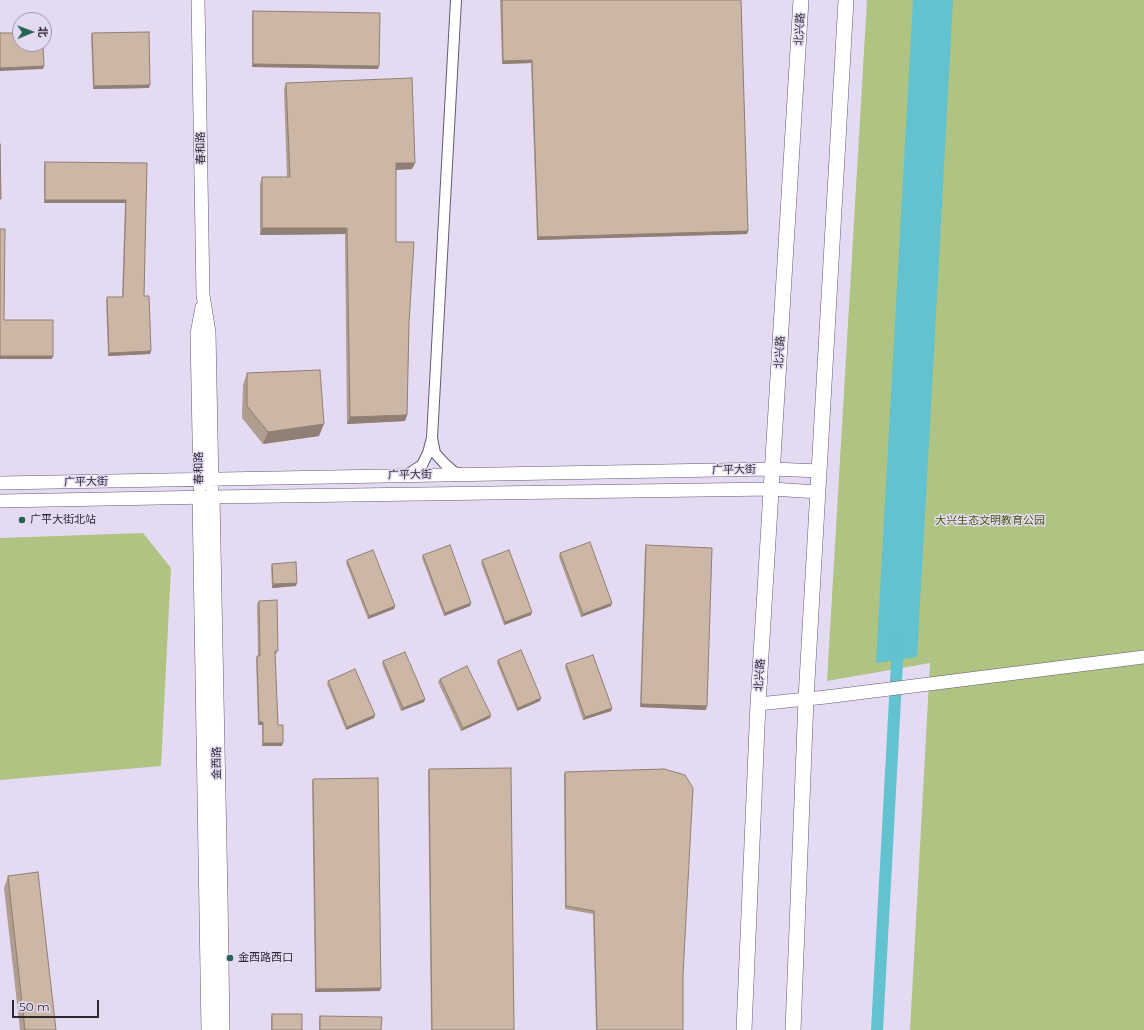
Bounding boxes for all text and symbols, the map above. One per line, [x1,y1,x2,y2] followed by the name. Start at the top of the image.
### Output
[12,12,52,52] north arrow
[793,12,807,46] street label: 北兴路
[36,26,50,37] text: 北
[194,131,208,165] street label: 春和路
[773,335,787,369] street label: 北兴路
[192,451,206,485] street label: 春和路
[712,463,756,477] street label: 广平大街
[388,468,432,482] street label: 广平大街
[64,475,108,489] street label: 广平大街
[30,513,96,527] place label: 广平大街北站
[935,514,1045,528] park label: 大兴生态文明教育公园
[17,515,27,525] marker: 广平大街北站
[752,658,768,692] street label: 北兴路
[210,746,224,780] street label: 金西路
[238,951,293,965] place label: 金西路西口
[225,953,235,963] marker: 金西路西口
[14,992,101,1018] scale bar
[19,999,50,1014] text: 50 m

